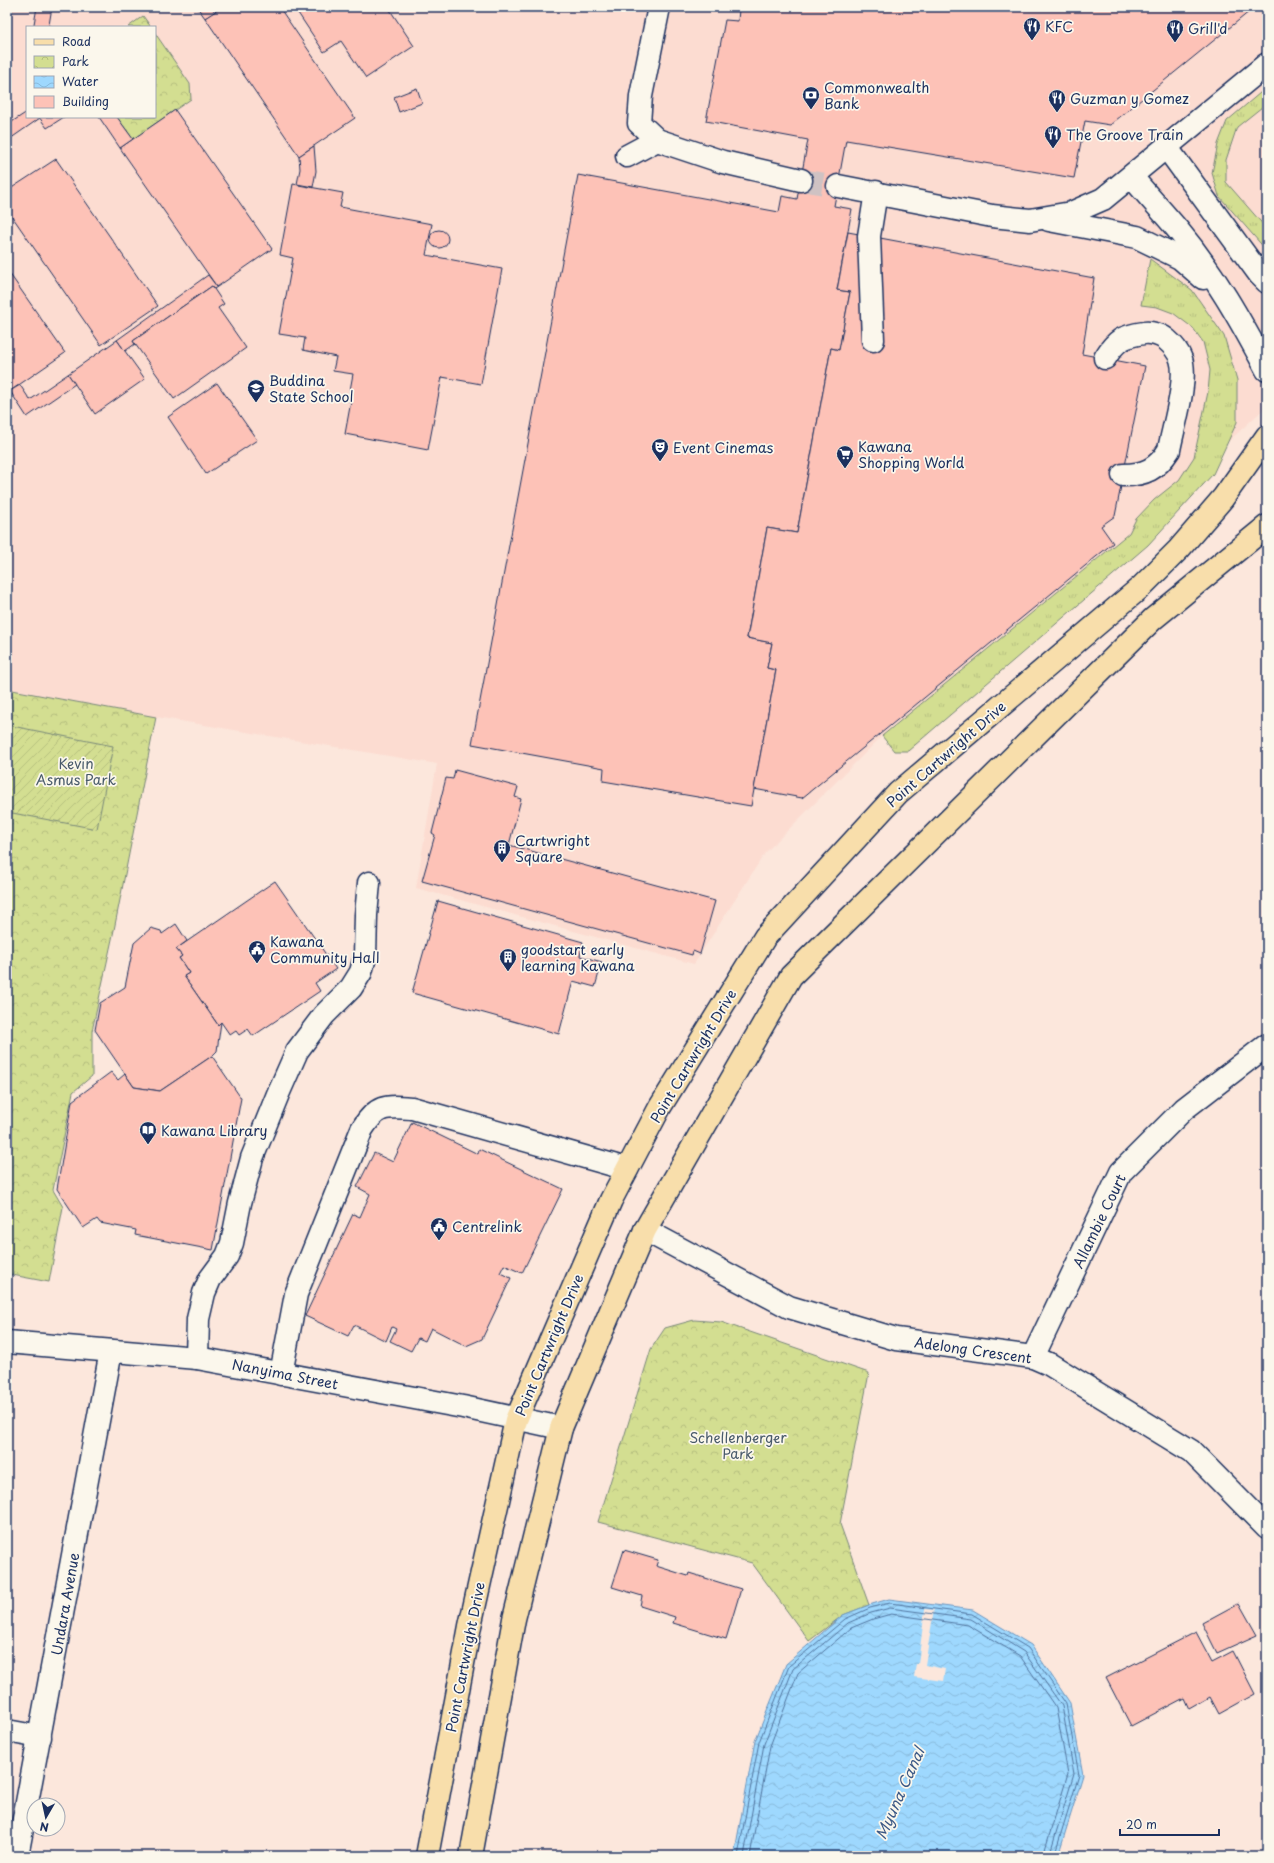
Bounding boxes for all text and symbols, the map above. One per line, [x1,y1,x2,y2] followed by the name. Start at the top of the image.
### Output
[1022,16,1042,41] restaurant icon: KFC
[1045,16,1073,37] place label: KFC
[1165,18,1185,43] restaurant icon: Grill'd
[1188,18,1228,39] place label: Grill'd
[26,26,156,118] legend
[62,32,91,50] text: Road
[62,52,89,70] text: Park
[62,72,99,90] text: Water
[824,77,929,114] place label: Commonwealth Bank
[801,85,821,110] bank icon: Commonwealth Bank
[1047,88,1067,113] restaurant icon: Guzman y Gomez
[1070,88,1189,109] place label: Guzman y Gomez
[62,92,109,110] text: Building
[1043,124,1063,149] restaurant icon: The Groove Train
[1066,124,1183,145] place label: The Groove Train
[269,370,353,407] place label: Buddina State School
[246,378,266,403] school or university icon: Buddina State School
[858,436,965,473] place label: Kawana Shopping World
[650,437,670,462] theatre icon: Event Cinemas
[673,437,773,458] place label: Event Cinemas
[835,444,855,469] supermarket icon: Kawana Shopping World
[882,696,1010,812] street label: Point Cartwright Drive
[36,753,117,790] park label: Kevin Asmus Park
[515,830,590,867] place label: Cartwright Square
[492,838,512,863] building icon: Cartwright Square
[270,931,379,968] place label: Kawana Community Hall
[247,939,267,964] public building icon: Kawana Community Hall
[521,939,635,976] place label: goodstart early learning Kawana
[498,947,518,972] building icon: goodstart early learning Kawana
[645,985,741,1127] street label: Point Cartwright Drive
[138,1120,158,1145] library icon: Kawana Library
[161,1120,268,1141] place label: Kawana Library
[1067,1170,1131,1272] street label: Allambie Court
[429,1216,449,1241] public building icon: Centrelink
[452,1216,522,1237] place label: Centrelink
[510,1271,588,1419] street label: Point Cartwright Drive
[913,1331,1033,1369] street label: Adelong Crescent
[230,1353,340,1395] street label: Nanyima Street
[689,1427,787,1464] park label: Schellenberger Park
[46,1551,84,1657] street label: Undara Avenue
[440,1580,490,1734] street label: Point Cartwright Drive
[869,1741,931,1843] water label: Myuna Canal
[26,1797,66,1837] north arrow
[1120,1811,1219,1837] scale bar
[1126,1815,1157,1833] text: 20 m
[38,1818,50,1836] text: N

